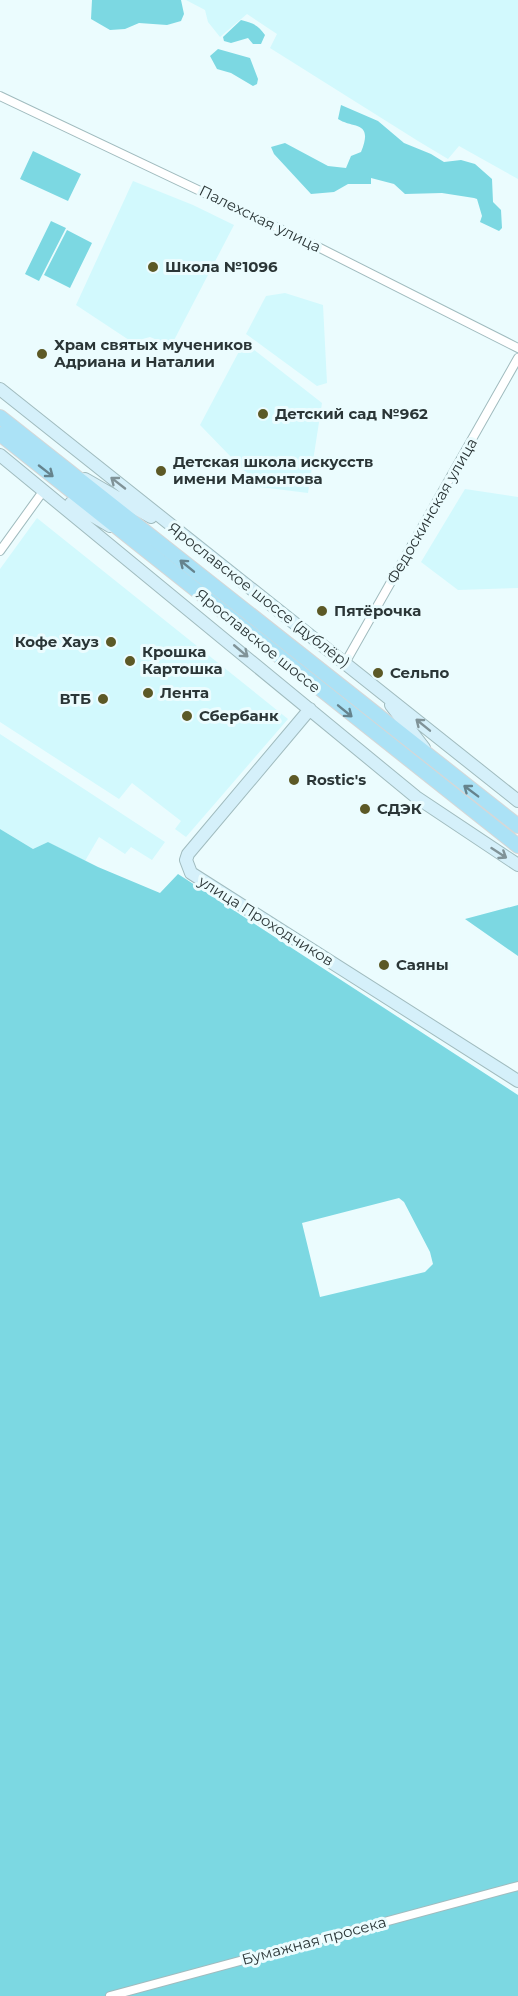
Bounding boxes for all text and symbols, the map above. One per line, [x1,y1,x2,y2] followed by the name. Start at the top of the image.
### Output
[196,181,324,256] street label: Палехская улица
[165,257,278,276] place label: Школа №1096
[146,260,160,274] marker: Школа №1096
[54,335,252,371] place label: Храм святых мучеников Адриана и Наталии
[35,347,49,361] marker: Храм святых мучеников Адриана и Наталии
[275,404,428,423] place label: Детский сад №962
[256,407,270,421] marker: Детский сад №962
[382,434,481,587] street label: Федоскинская улица
[173,452,373,488] place label: Детская школа искусств имени Мамонтова
[37,464,53,477] one-way arrow
[154,464,168,478] marker: Детская школа искусств имени Мамонтова
[111,477,127,490] one-way arrow
[164,518,354,672] street label: Ярославское шоссе (дублёр)
[179,559,195,572] one-way arrow
[192,585,324,697] street label: Ярославское шоссе
[334,601,421,620] place label: Пятёрочка
[315,604,329,618] marker: Пятёрочка
[15,632,99,651] place label: Кофе Хауз
[104,635,118,649] marker: Кофе Хауз
[142,642,223,678] place label: Крошка Картошка
[233,644,248,658] one-way arrow
[123,654,137,668] marker: Крошка Картошка
[390,663,450,682] place label: Сельпо
[371,666,385,680] marker: Сельпо
[160,683,209,702] place label: Лента
[141,686,155,700] marker: Лента
[59,689,91,708] place label: ВТБ
[96,692,110,706] marker: ВТБ
[337,704,353,717] one-way arrow
[199,706,279,725] place label: Сбербанк
[180,709,194,723] marker: Сбербанк
[415,719,431,732] one-way arrow
[306,770,366,789] place label: Rostic's
[287,773,301,787] marker: Rostic's
[464,785,480,797] one-way arrow
[377,799,422,818] place label: СДЭК
[358,802,372,816] marker: СДЭК
[491,847,508,860] one-way arrow
[194,871,337,970] street label: улица Проходчиков
[396,955,449,974] place label: Саяны
[377,958,391,972] marker: Саяны
[240,1912,388,1969] street label: Бумажная просека

